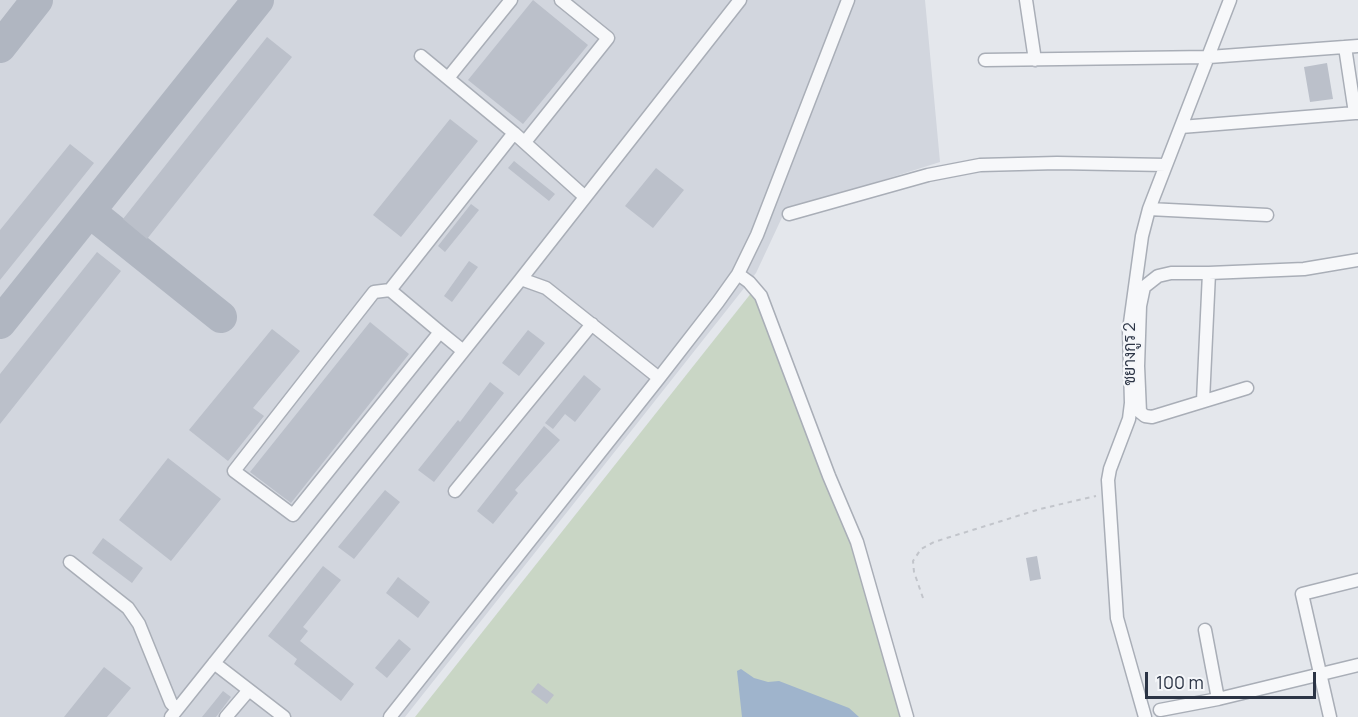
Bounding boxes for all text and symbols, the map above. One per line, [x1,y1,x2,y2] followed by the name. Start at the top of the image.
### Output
[1121,322,1141,386] street label: ชยางกูร 2
[1148,660,1319,698] scale bar
[1156,670,1204,694] text: 100 m

